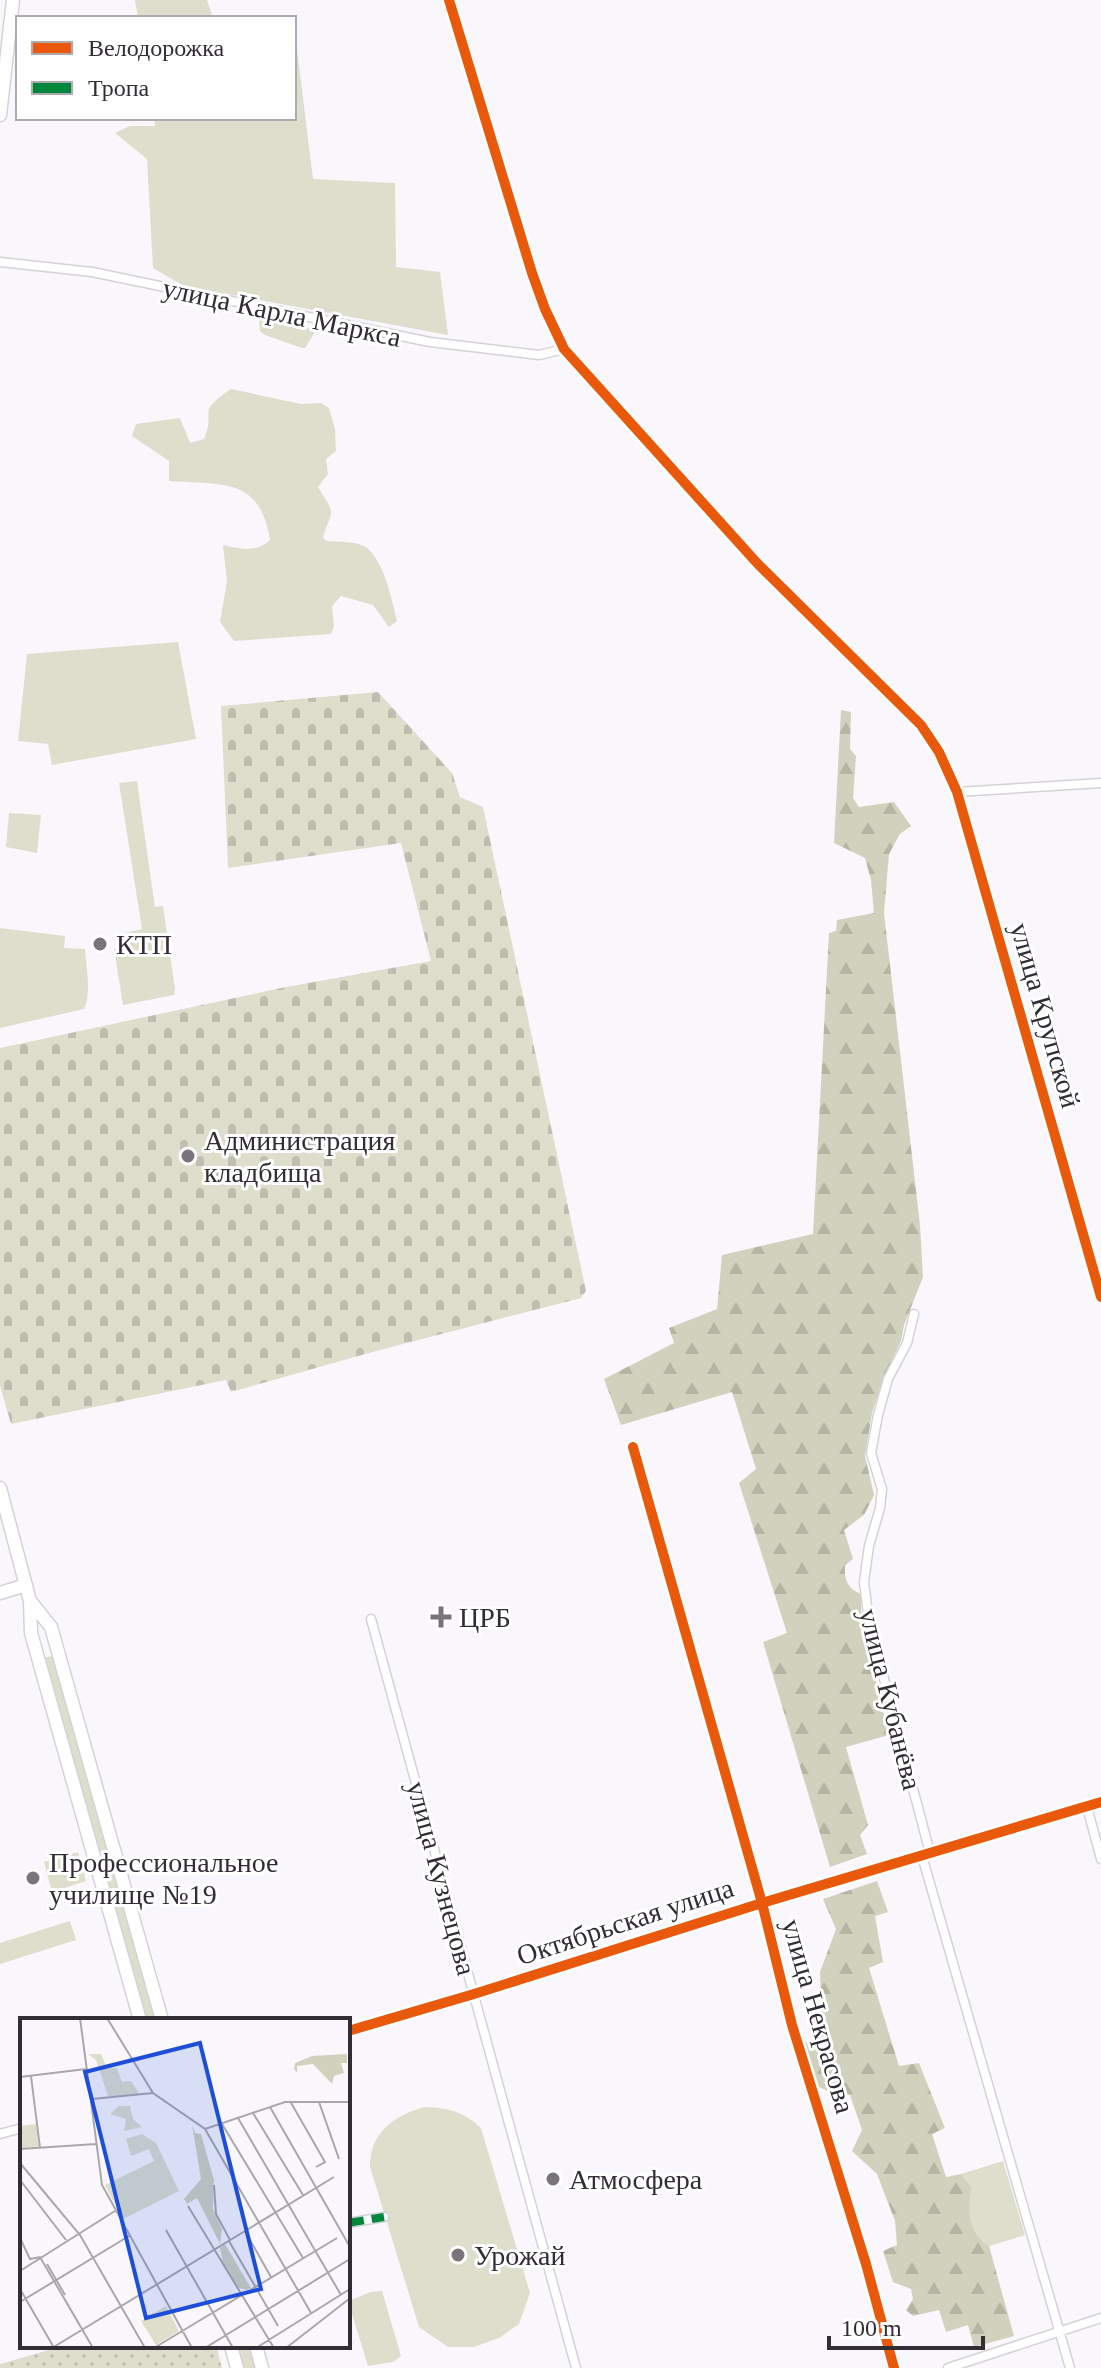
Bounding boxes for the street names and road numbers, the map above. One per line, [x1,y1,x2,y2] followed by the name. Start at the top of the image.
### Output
[160,272,405,353] street label: улица Карла Маркса
[1004,919,1087,1111] street label: улица Крупской
[853,1605,928,1794] street label: улица Кубанёва
[401,1778,482,1979] street label: улица Кузнецова
[513,1872,738,1971] street label: Октябрьская улица
[776,1915,861,2117] street label: улица Некрасова

